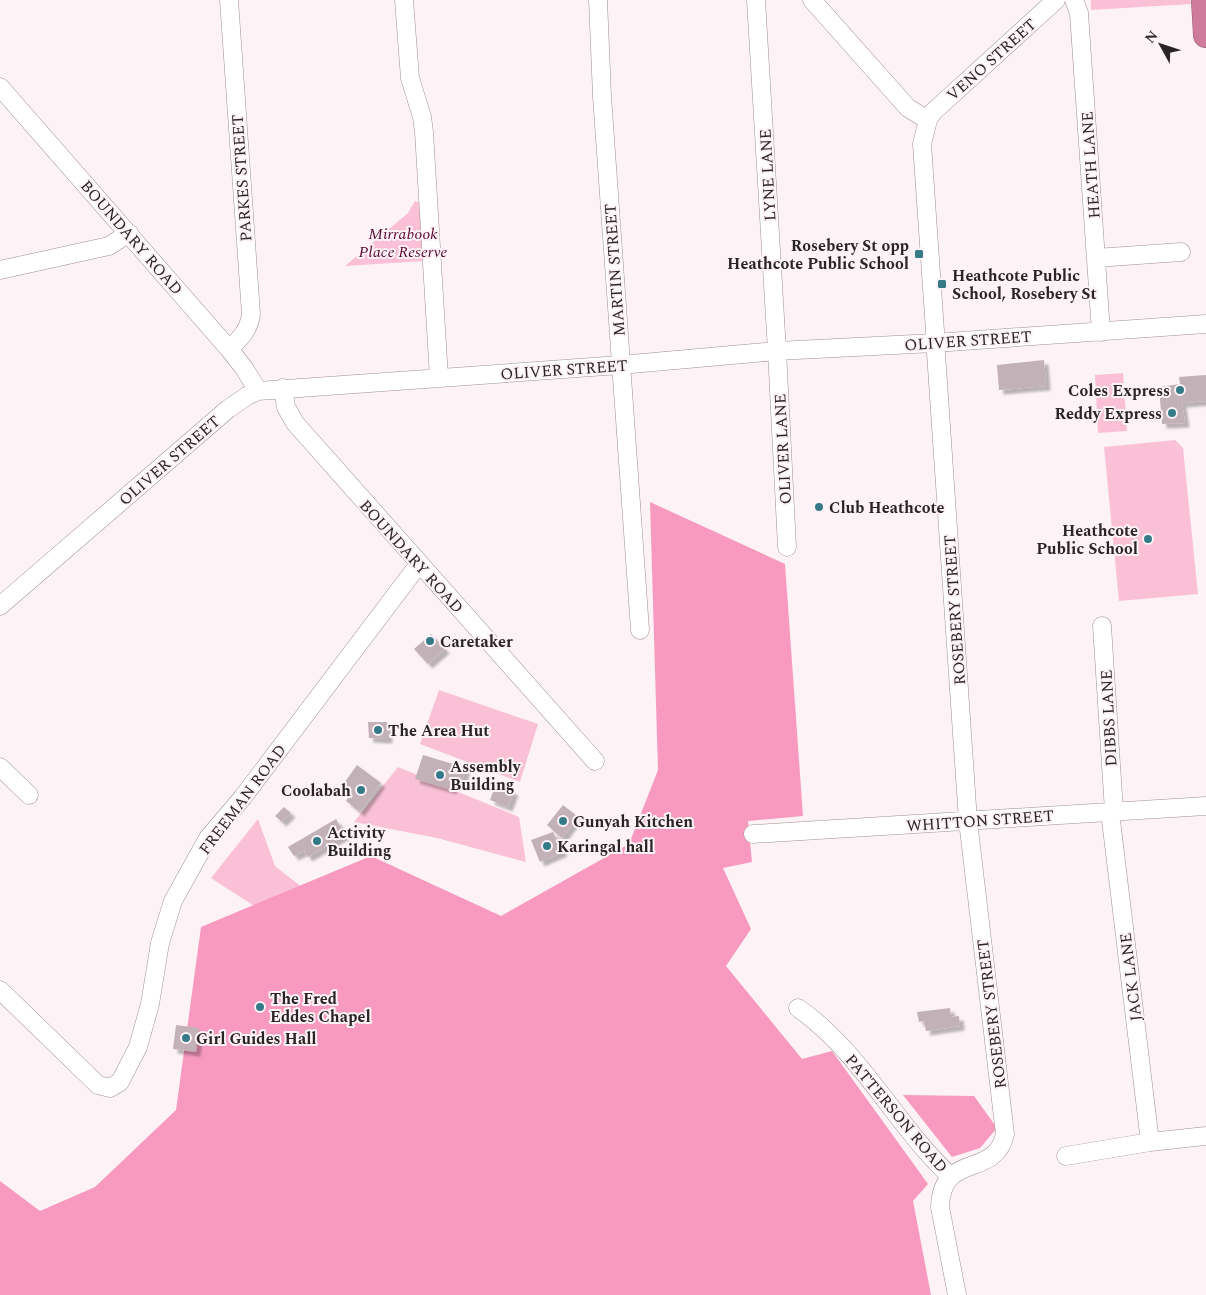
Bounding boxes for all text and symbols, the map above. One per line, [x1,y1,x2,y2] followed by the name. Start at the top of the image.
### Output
[941,13,1042,107] street label: VENO STREET
[1136,20,1186,70] north arrow
[1140,26,1163,48] text: N
[1075,110,1107,219] street label: HEATH LANE
[226,113,258,242] street label: PARKES STREET
[754,128,782,222] street label: LYNE LANE
[74,175,188,301] street label: BOUNDARY ROAD
[598,203,632,337] street label: MARTIN STREET
[359,222,447,264] park label: Mirrabook Place Reserve
[727,234,909,276] place label: Rosebery St opp Heathcote Public School
[913,248,925,260] marker: Rosebery St opp Heathcote Public School
[952,264,1097,306] place label: Heathcote Public School, Rosebery St
[936,278,948,290] marker: Heathcote Public School, Rosebery St
[904,325,1033,357] street label: OLIVER STREET
[500,354,629,386] street label: OLIVER STREET
[1068,379,1170,403] place label: Coles Express
[1174,384,1186,396] marker: Coles Express
[768,393,798,505] street label: OLIVER LANE
[1054,402,1162,426] place label: Reddy Express
[1166,407,1178,419] marker: Reddy Express
[114,410,226,512] street label: OLIVER STREET
[354,494,469,619] street label: BOUNDARY ROAD
[829,496,944,520] place label: Club Heathcote
[813,501,825,513] marker: Club Heathcote
[1036,519,1138,561] place label: Heathcote Public School
[1142,533,1154,545] marker: Heathcote Public School
[938,534,972,686] street label: ROSEBERY STREET
[440,630,513,654] place label: Caretaker
[424,635,436,647] marker: Caretaker
[1094,669,1124,767] street label: DIBBS LANE
[388,719,489,743] place label: The Area Hut
[372,724,384,736] marker: The Area Hut
[193,739,292,860] street label: FREEMAN ROAD
[450,755,522,797] place label: Assembly Building
[434,769,446,781] marker: Assembly Building
[281,779,351,803] place label: Coolabah
[355,784,367,796] marker: Coolabah
[905,804,1055,838] street label: WHITTON STREET
[573,810,693,834] place label: Gunyah Kitchen
[557,815,569,827] marker: Gunyah Kitchen
[327,821,391,863] place label: Activity Building
[311,835,323,847] marker: Activity Building
[557,835,654,859] place label: Karingal hall
[541,840,553,852] marker: Karingal hall
[1114,931,1148,1023] street label: JACK LANE
[971,938,1013,1090] street label: ROSEBERY STREET
[270,987,371,1029] place label: The Fred Eddes Chapel
[254,1001,266,1013] marker: The Fred Eddes Chapel
[196,1027,317,1051] place label: Girl Guides Hall
[180,1032,192,1044] marker: Girl Guides Hall
[839,1049,953,1178] street label: PATTERSON ROAD

